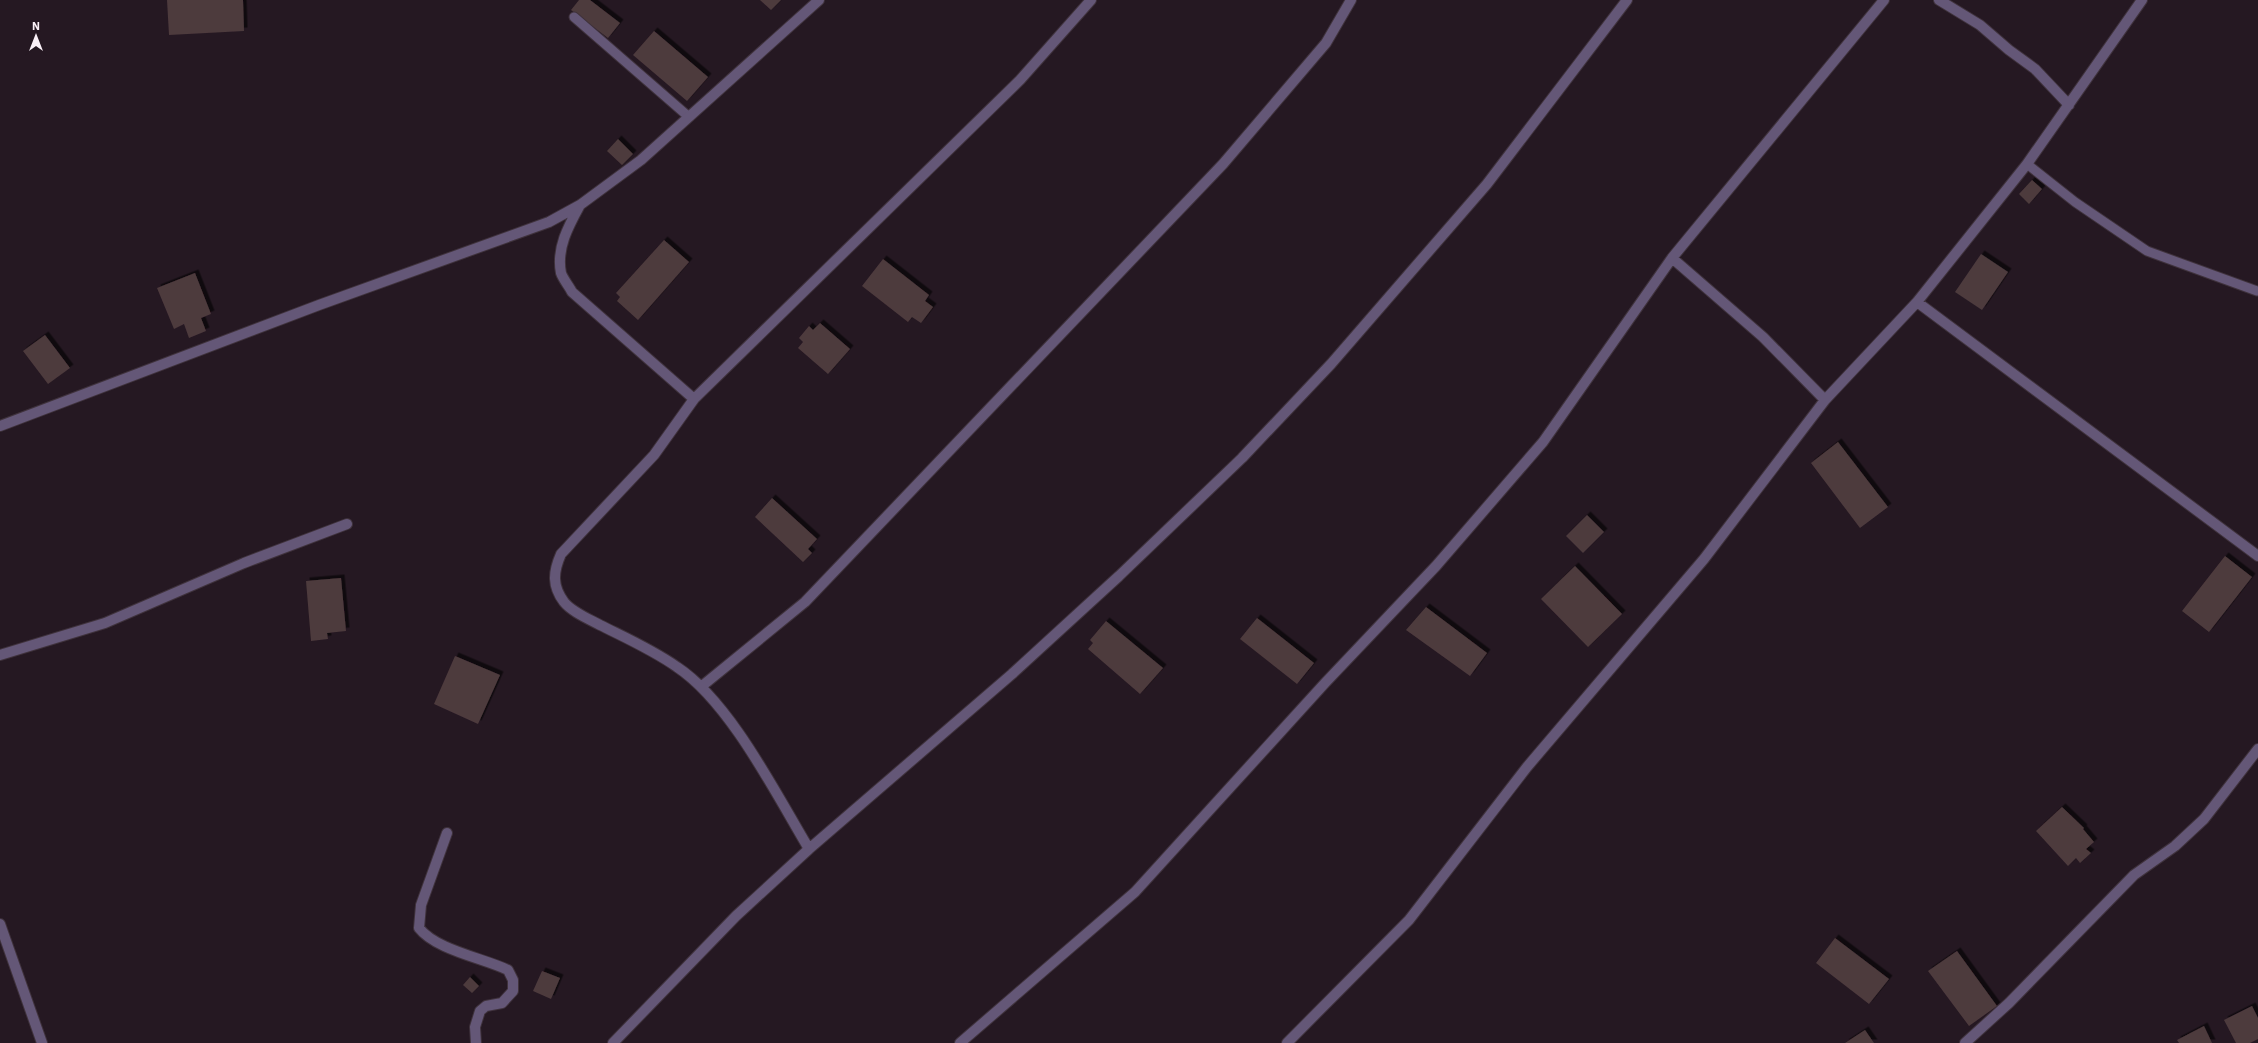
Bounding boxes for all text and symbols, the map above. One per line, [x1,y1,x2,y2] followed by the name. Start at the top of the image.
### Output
[16,16,56,56] north arrow
[32,19,40,33] text: N

